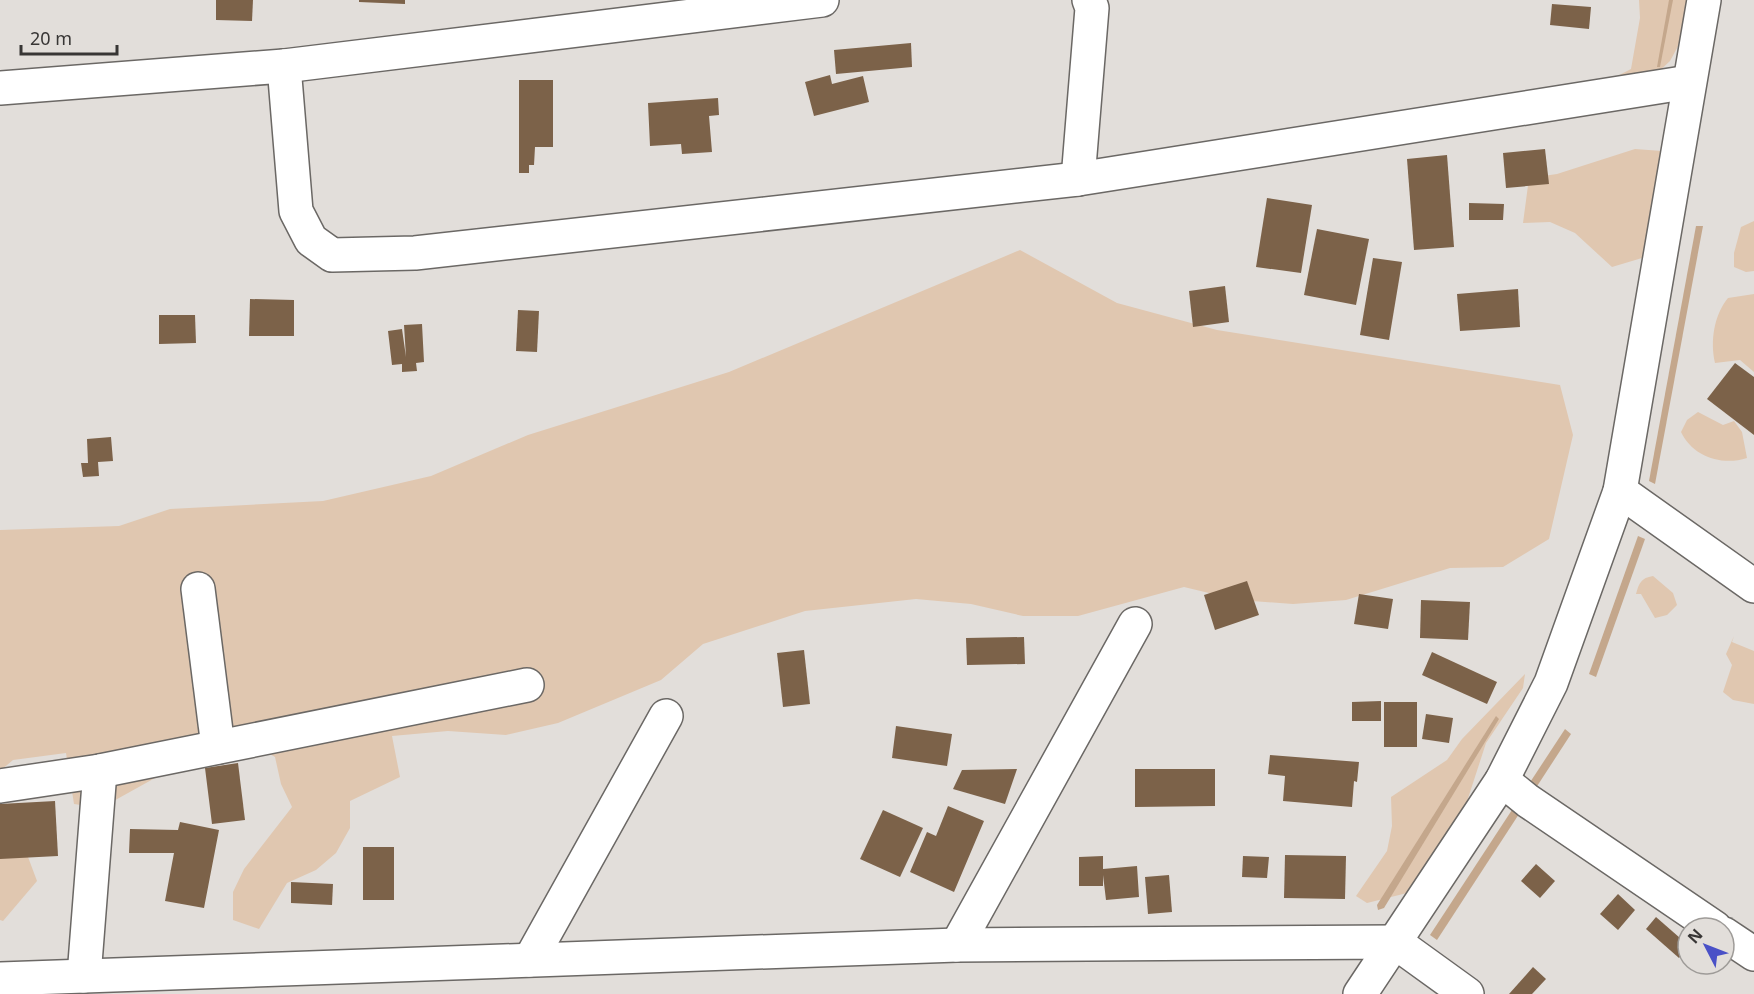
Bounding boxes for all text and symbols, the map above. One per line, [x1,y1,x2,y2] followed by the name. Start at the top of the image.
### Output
[21,18,117,56] scale bar
[30,26,72,50] text: 20 m
[1676,916,1736,976] north arrow
[1682,924,1707,948] text: N

